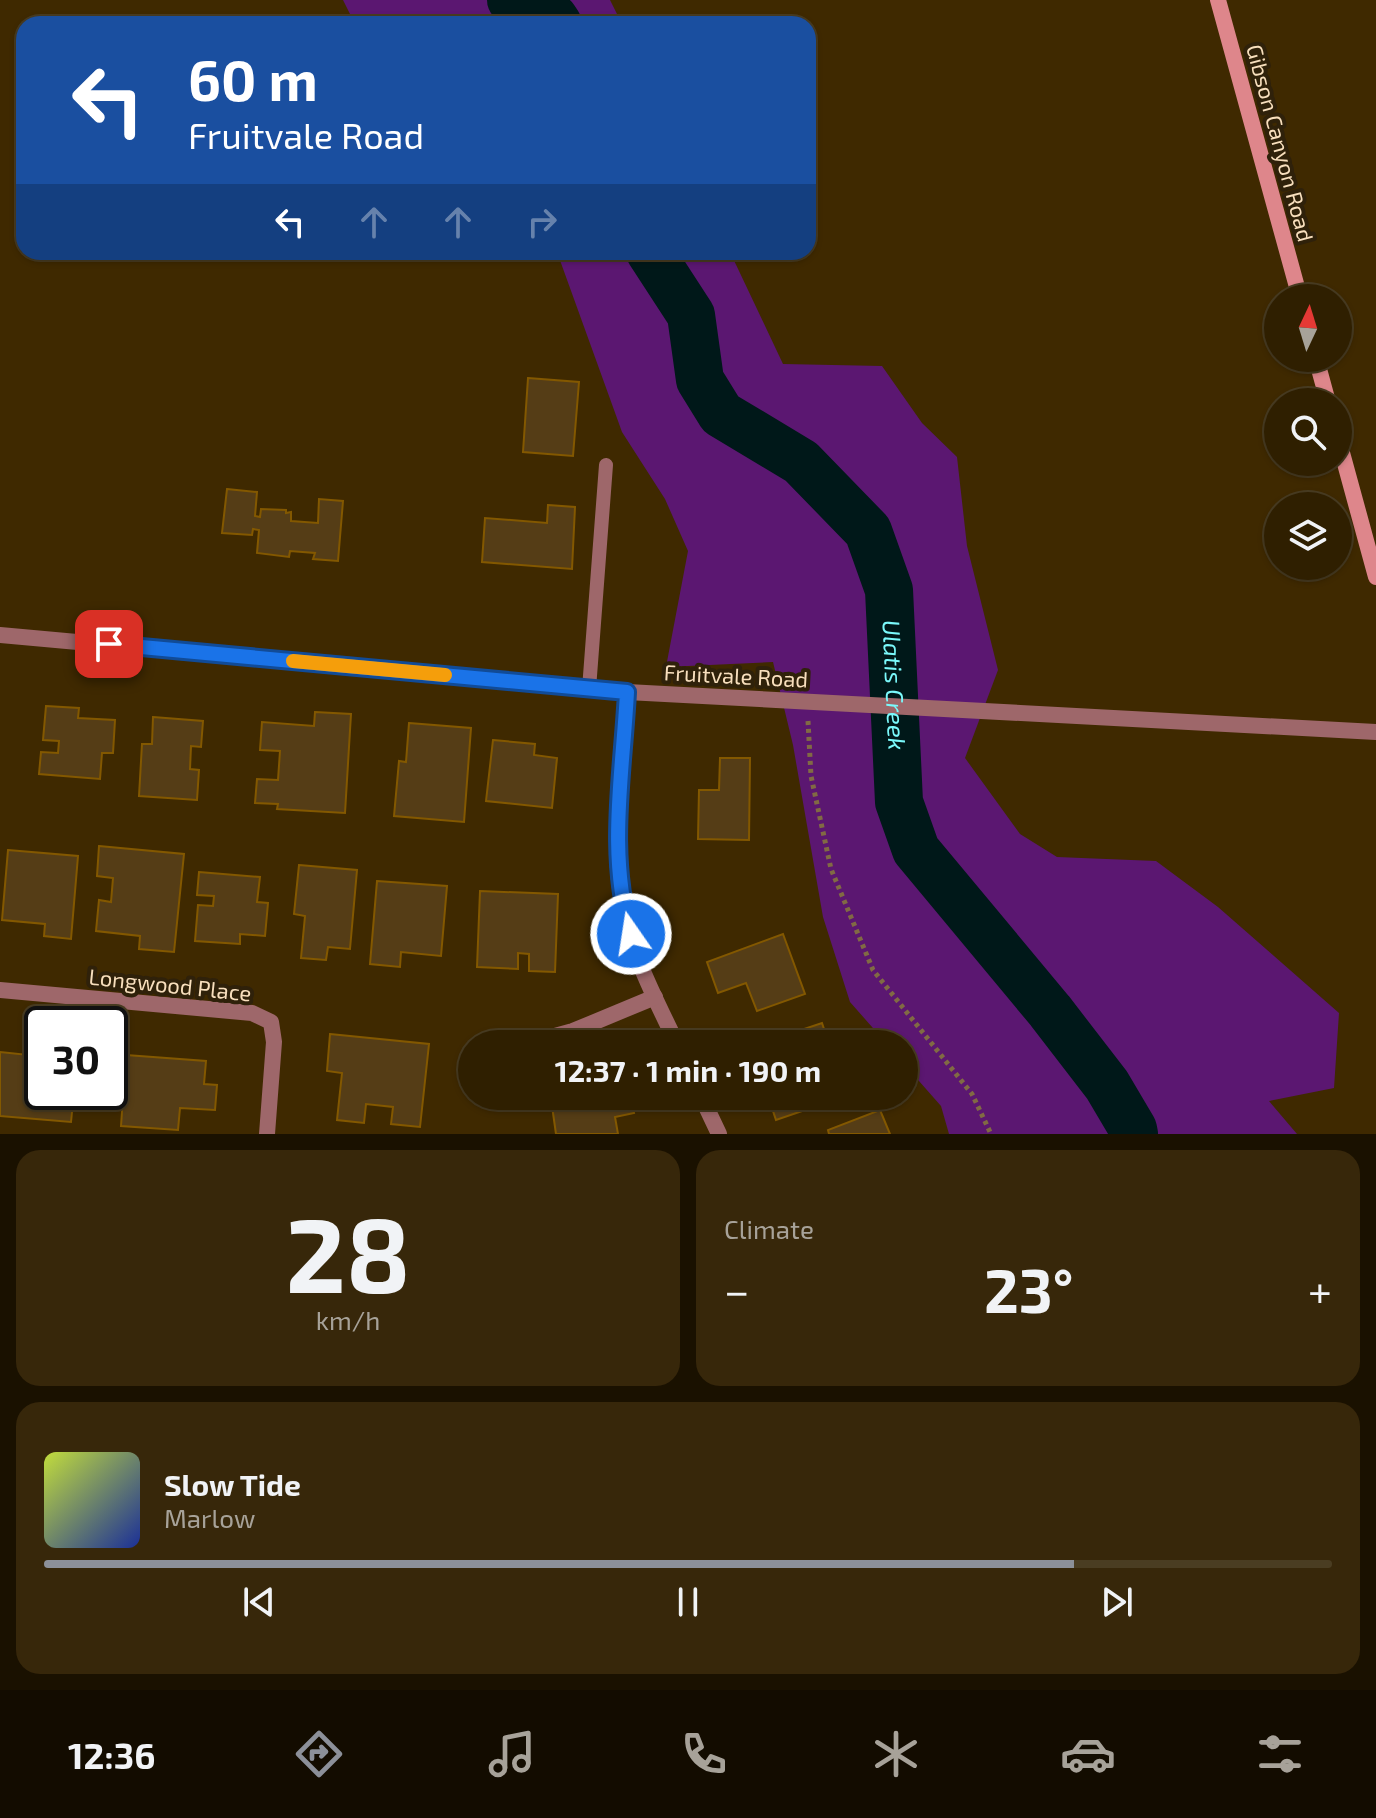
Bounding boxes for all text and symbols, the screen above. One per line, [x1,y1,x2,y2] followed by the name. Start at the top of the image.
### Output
[1242,41,1320,244] street label: Gibson Canyon Road
[188,45,318,112] text: 60 m
[56,48,160,152] icon: left
[188,113,424,156] text: Fruitvale Road
[268,200,312,244] icon: left
[352,200,396,244] icon: ahead
[436,200,480,244] icon: ahead
[520,200,564,244] icon: right
[1264,284,1352,372] north arrow
[1264,284,1352,580] map controls
[1264,388,1352,476] button: search
[1264,492,1352,580] button: layers
[75,610,143,678] pin
[877,619,913,751] water label: Ulatis Creek
[87,622,131,666] icon: arrive
[663,658,809,692] street label: Fruitvale Road
[589,892,673,976] position arrow
[88,963,253,1005] street label: Longwood Place
[24,1006,128,1110] speed limit sign: 30
[555,1052,821,1088] text: 12:37 · 1 min · 190 m
[285,1189,411,1314] text: 28
[724,1213,814,1244] text: Climate
[984,1253,1074,1325] text: 23°
[724,1263,750,1316] text: −
[1308,1263,1332,1316] text: +
[316,1304,380,1335] text: km/h
[164,1466,301,1502] text: Slow Tide
[164,1502,255,1533] text: Marlow
[237,1580,281,1624] icon: previous
[666,1580,710,1624] icon: pause
[1095,1580,1139,1624] icon: next
[291,1726,347,1782] icon: directions
[484,1726,540,1782] icon: music
[676,1726,732,1782] icon: phone
[868,1726,924,1782] icon: climate
[1060,1726,1116,1782] icon: car
[1252,1726,1308,1782] icon: filters
[68,1733,155,1776] text: 12:36

